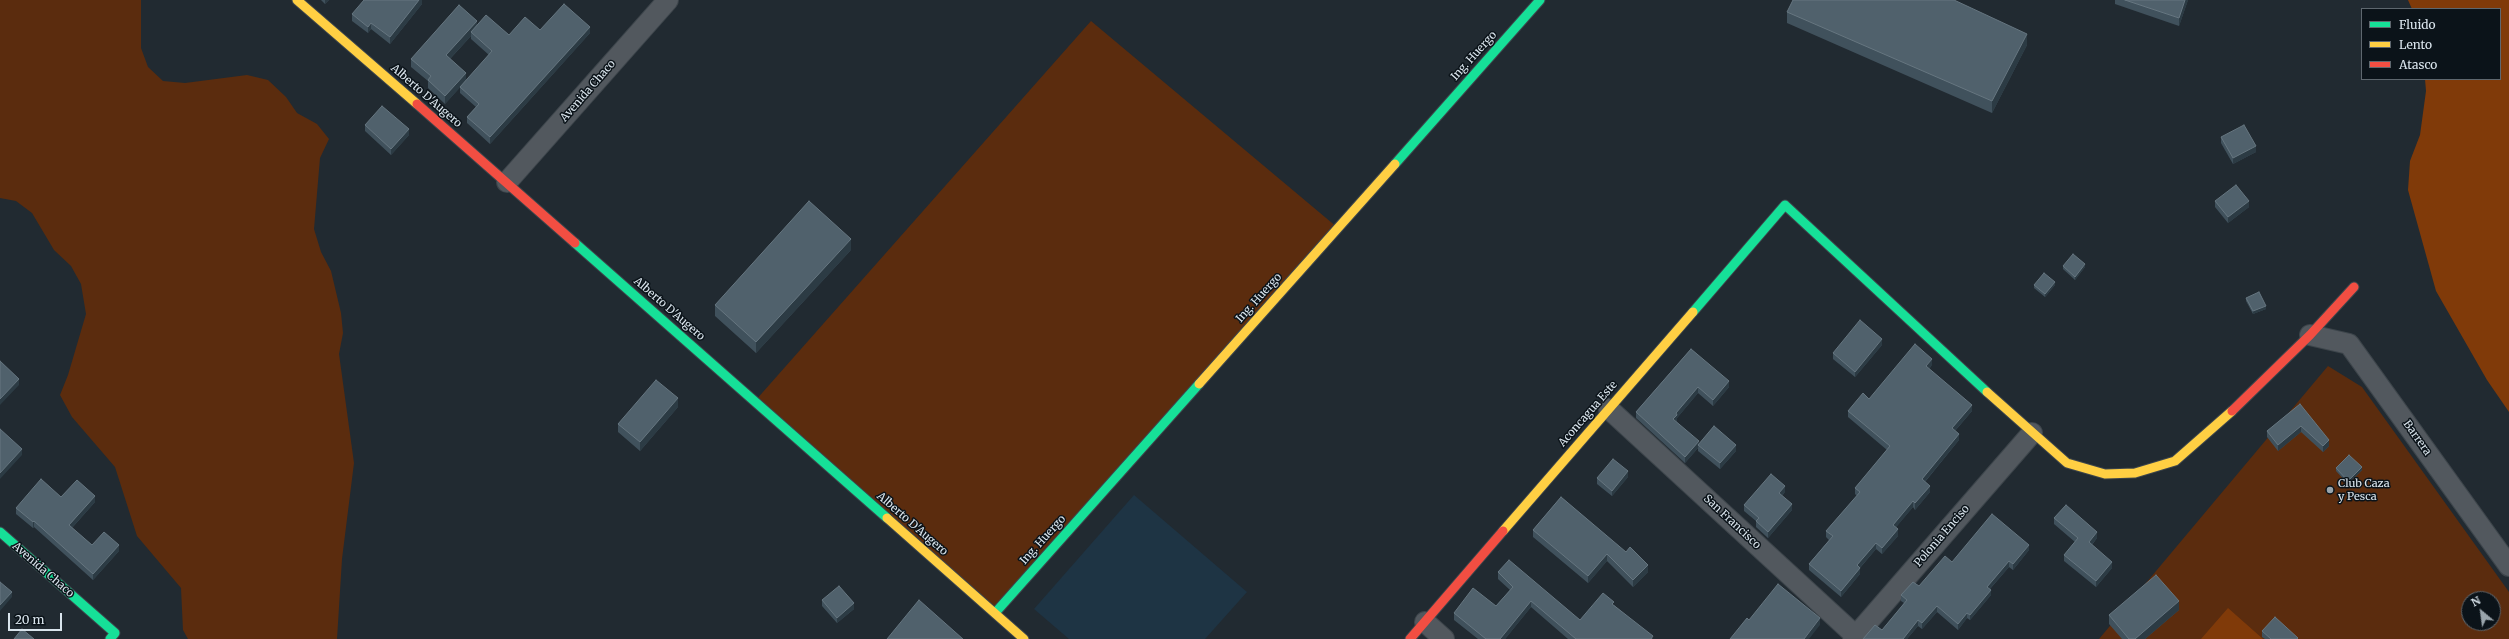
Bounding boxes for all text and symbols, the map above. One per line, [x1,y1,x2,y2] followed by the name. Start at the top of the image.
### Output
[2361,8,2501,80] legend
[2399,17,2436,32] text: Fluido
[1448,29,1500,83] street label: Ing. Huergo
[2399,37,2432,52] text: Lento
[2399,57,2437,72] text: Atasco
[558,58,618,124] street label: Avenida Chaco
[388,62,464,130] street label: Alberto D'Augero
[1233,271,1285,325] street label: Ing. Huergo
[631,275,707,343] street label: Alberto D'Augero
[1556,378,1620,450] street label: Aconcagua Este
[2400,418,2434,458] street label: Barrera
[2338,477,2390,503] place label: Club Caza y Pesca
[2325,485,2335,495] marker: Club Caza y Pesca
[874,490,950,558] street label: Alberto D'Augero
[1701,492,1763,552] street label: San Francisco
[1912,502,1972,570] street label: Polonia Enciso
[1017,513,1069,567] street label: Ing. Huergo
[10,540,76,600] street label: Avenida Chaco
[2461,591,2501,631] north arrow
[2468,593,2483,610] text: N
[10,605,64,631] scale bar
[15,612,44,627] text: 20 m

